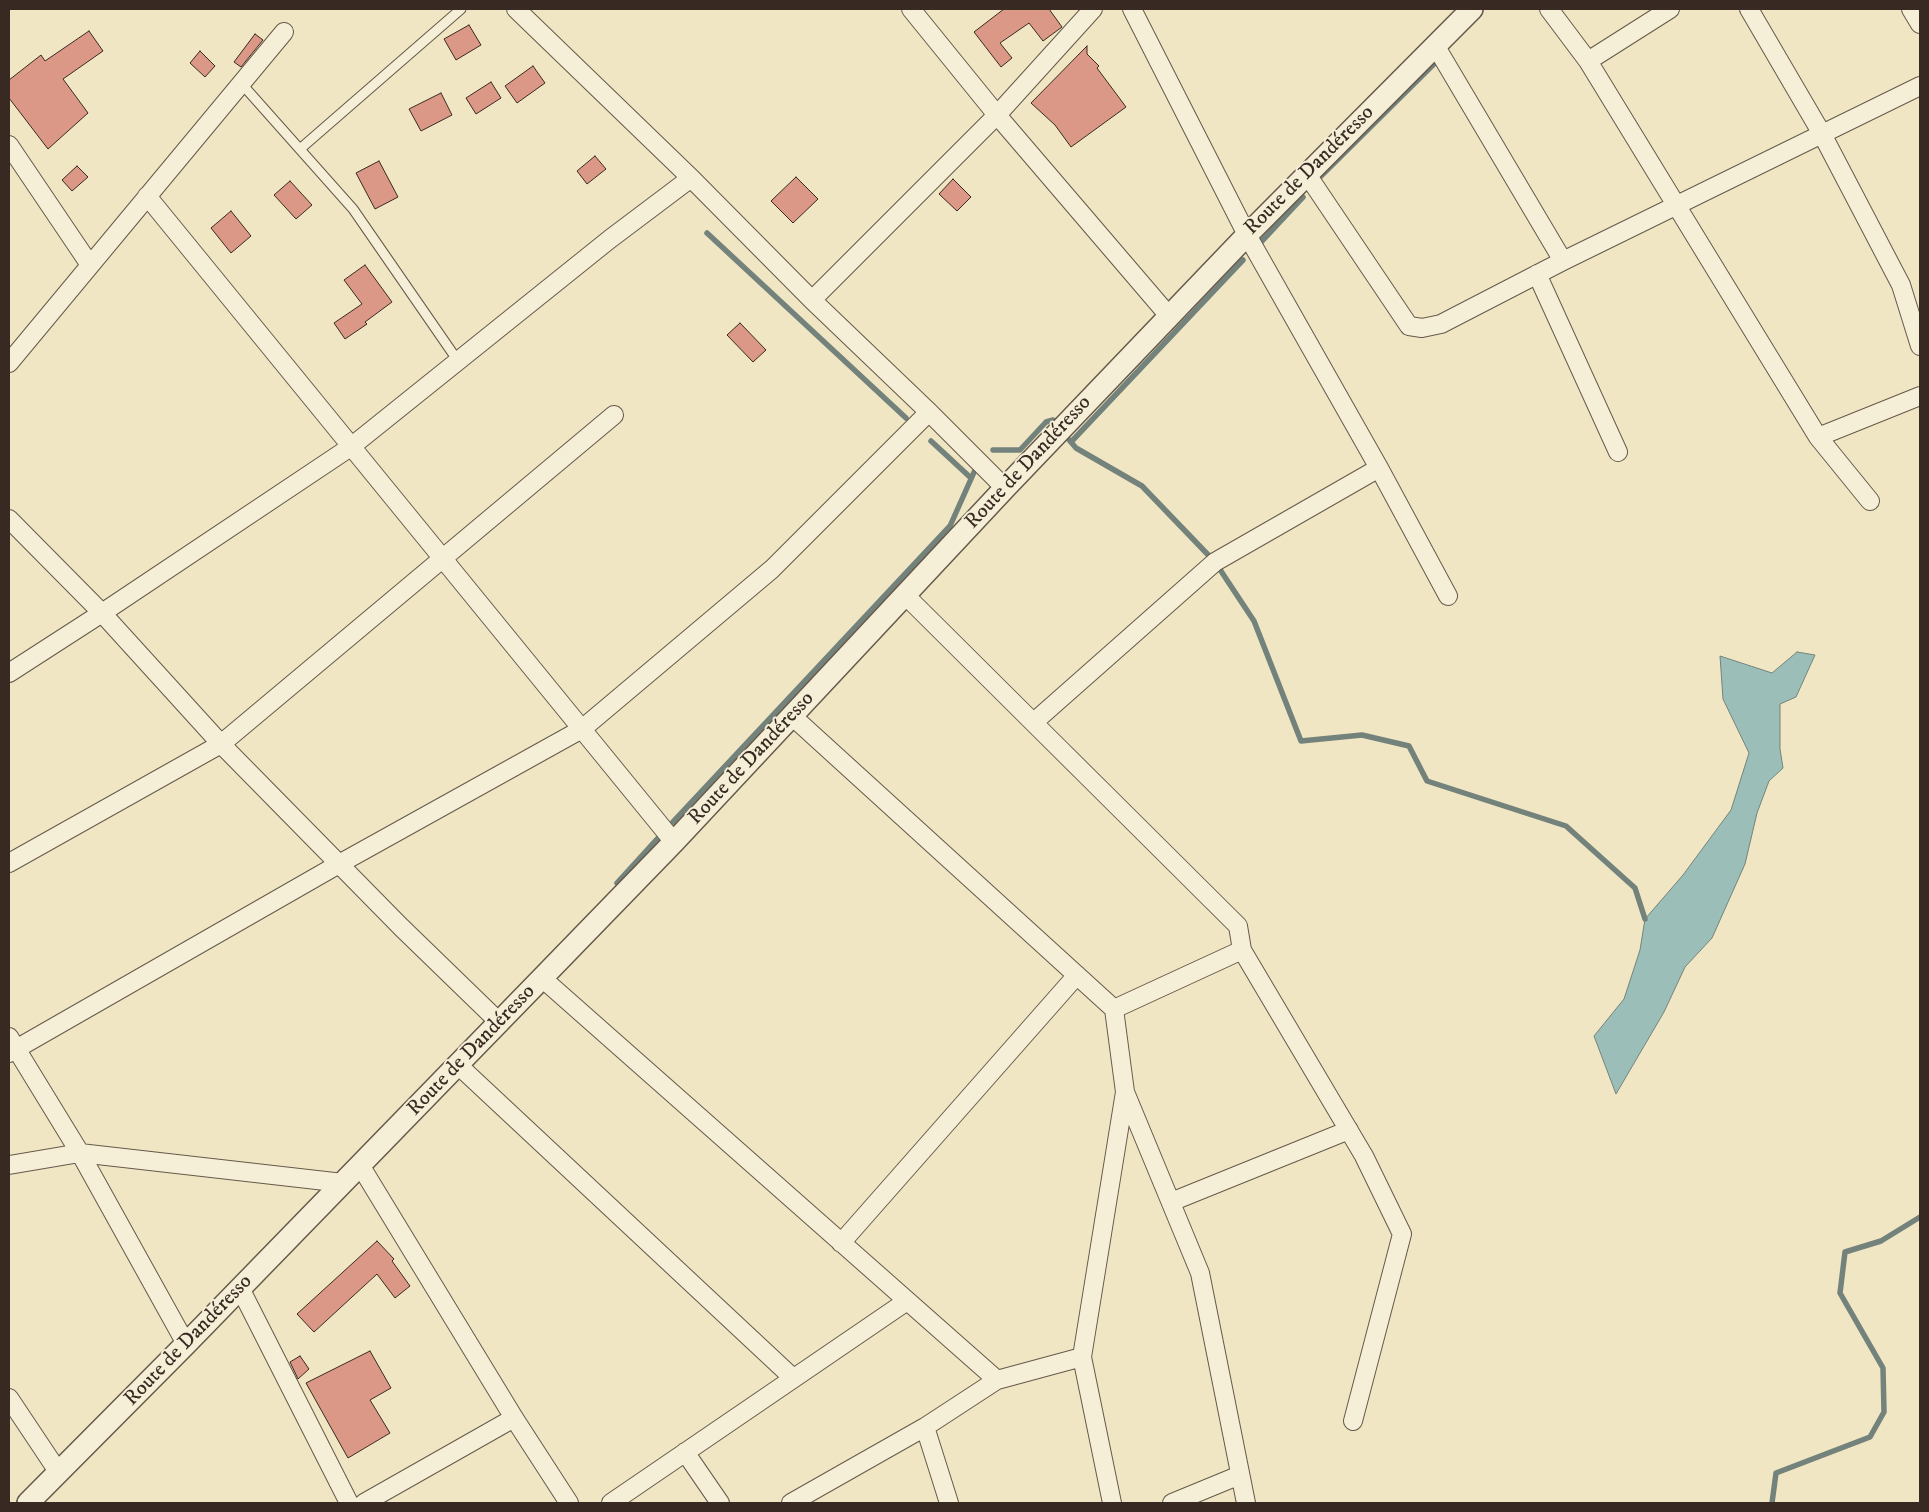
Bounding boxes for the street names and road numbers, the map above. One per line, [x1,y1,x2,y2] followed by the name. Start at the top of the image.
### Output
[1240,101,1380,241] street label: Route de Dandéresso
[961,391,1097,535] street label: Route de Dandéresso
[684,687,820,831] street label: Route de Dandéresso
[403,980,541,1122] street label: Route de Dandéresso
[120,1270,258,1412] street label: Route de Dandéresso

